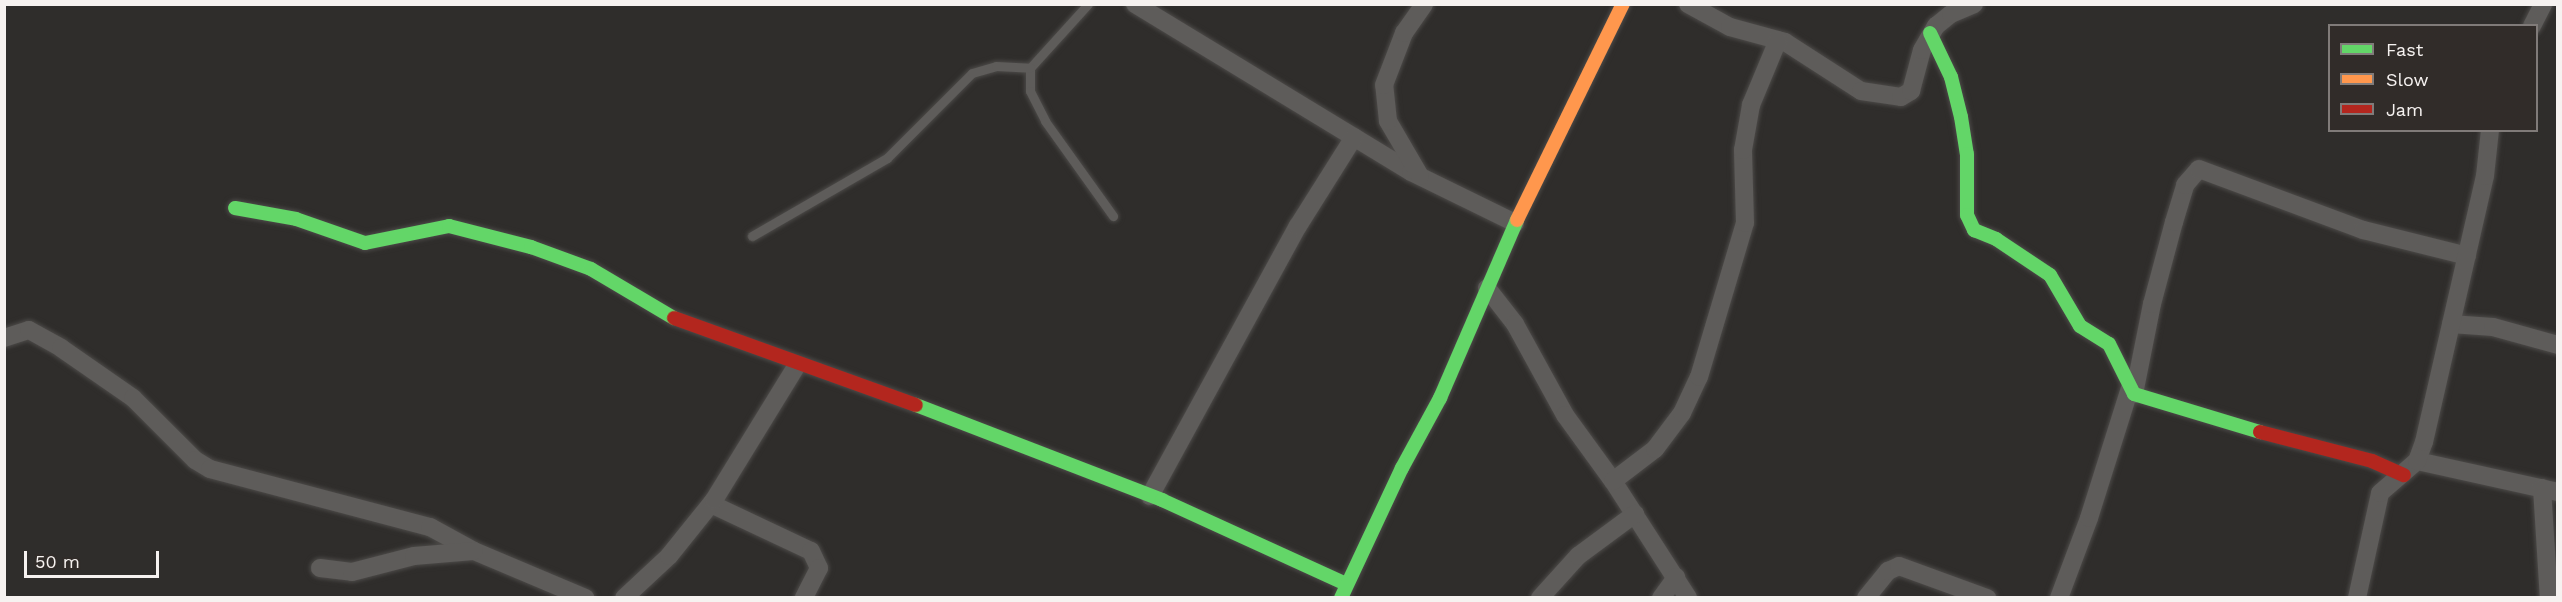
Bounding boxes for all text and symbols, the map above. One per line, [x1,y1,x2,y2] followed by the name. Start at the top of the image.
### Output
[2328,24,2538,132] legend
[2386,39,2423,60] text: Fast
[2386,69,2429,90] text: Slow
[2386,99,2423,120] text: Jam
[27,539,162,577] scale bar
[35,551,80,572] text: 50 m

